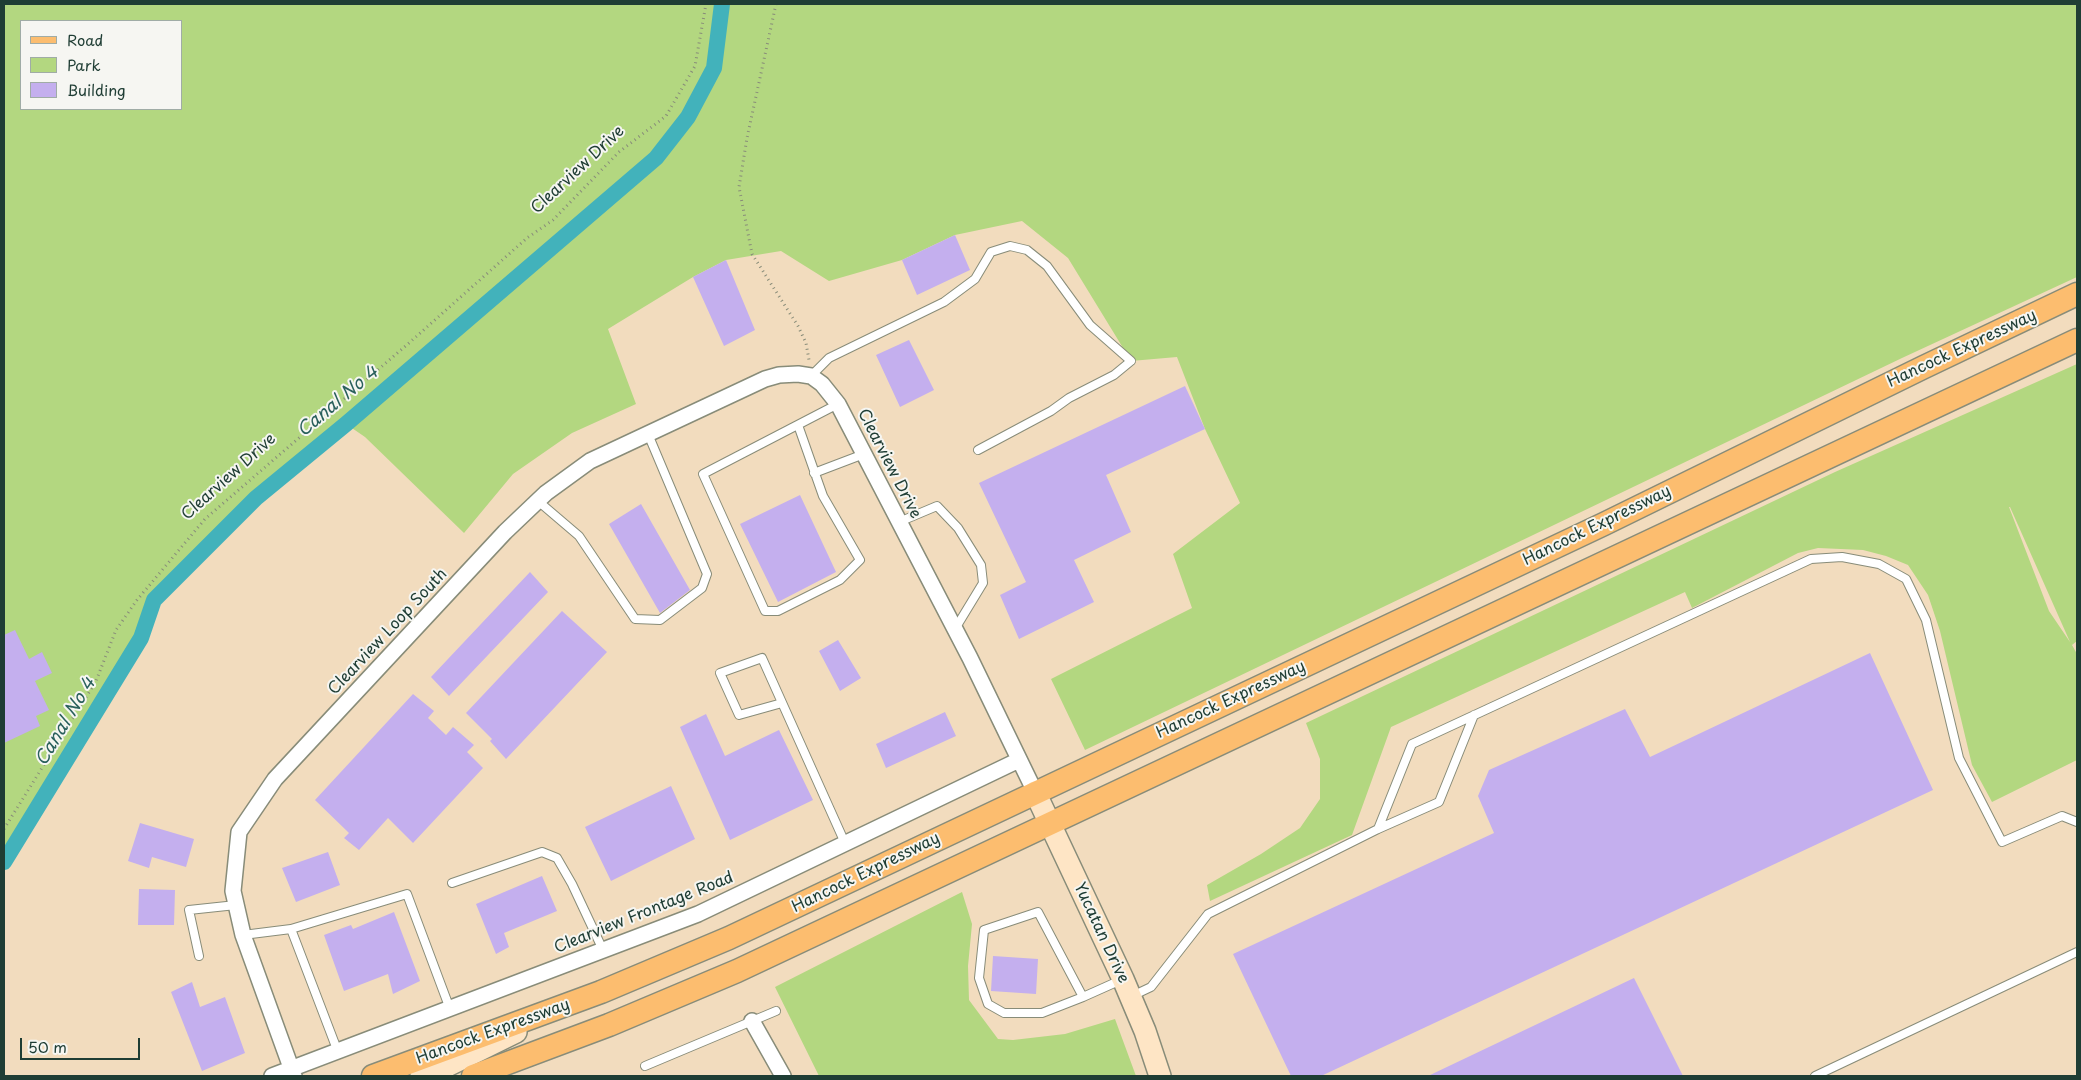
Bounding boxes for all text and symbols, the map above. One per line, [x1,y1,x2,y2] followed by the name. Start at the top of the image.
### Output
[20,20,182,110] legend
[67,28,103,51] text: Road
[67,53,101,76] text: Park
[67,78,126,101] text: Building
[527,122,629,218] street label: Clearview Drive
[1884,306,2040,392] street label: Hancock Expressway
[293,362,383,442] water label: Canal No 4
[853,406,925,522] street label: Clearview Drive
[178,430,280,524] street label: Clearview Drive
[1520,482,1674,570] street label: Hancock Expressway
[325,565,451,699] street label: Clearview Loop South
[1153,657,1309,743] street label: Hancock Expressway
[31,674,101,770] water label: Canal No 4
[789,829,943,917] street label: Hancock Expressway
[552,868,736,958] street label: Clearview Frontage Road
[1069,880,1133,986] street label: Yucatan Drive
[413,995,573,1069] street label: Hancock Expressway
[22,1028,142,1060] scale bar
[28,1035,67,1058] text: 50 m

